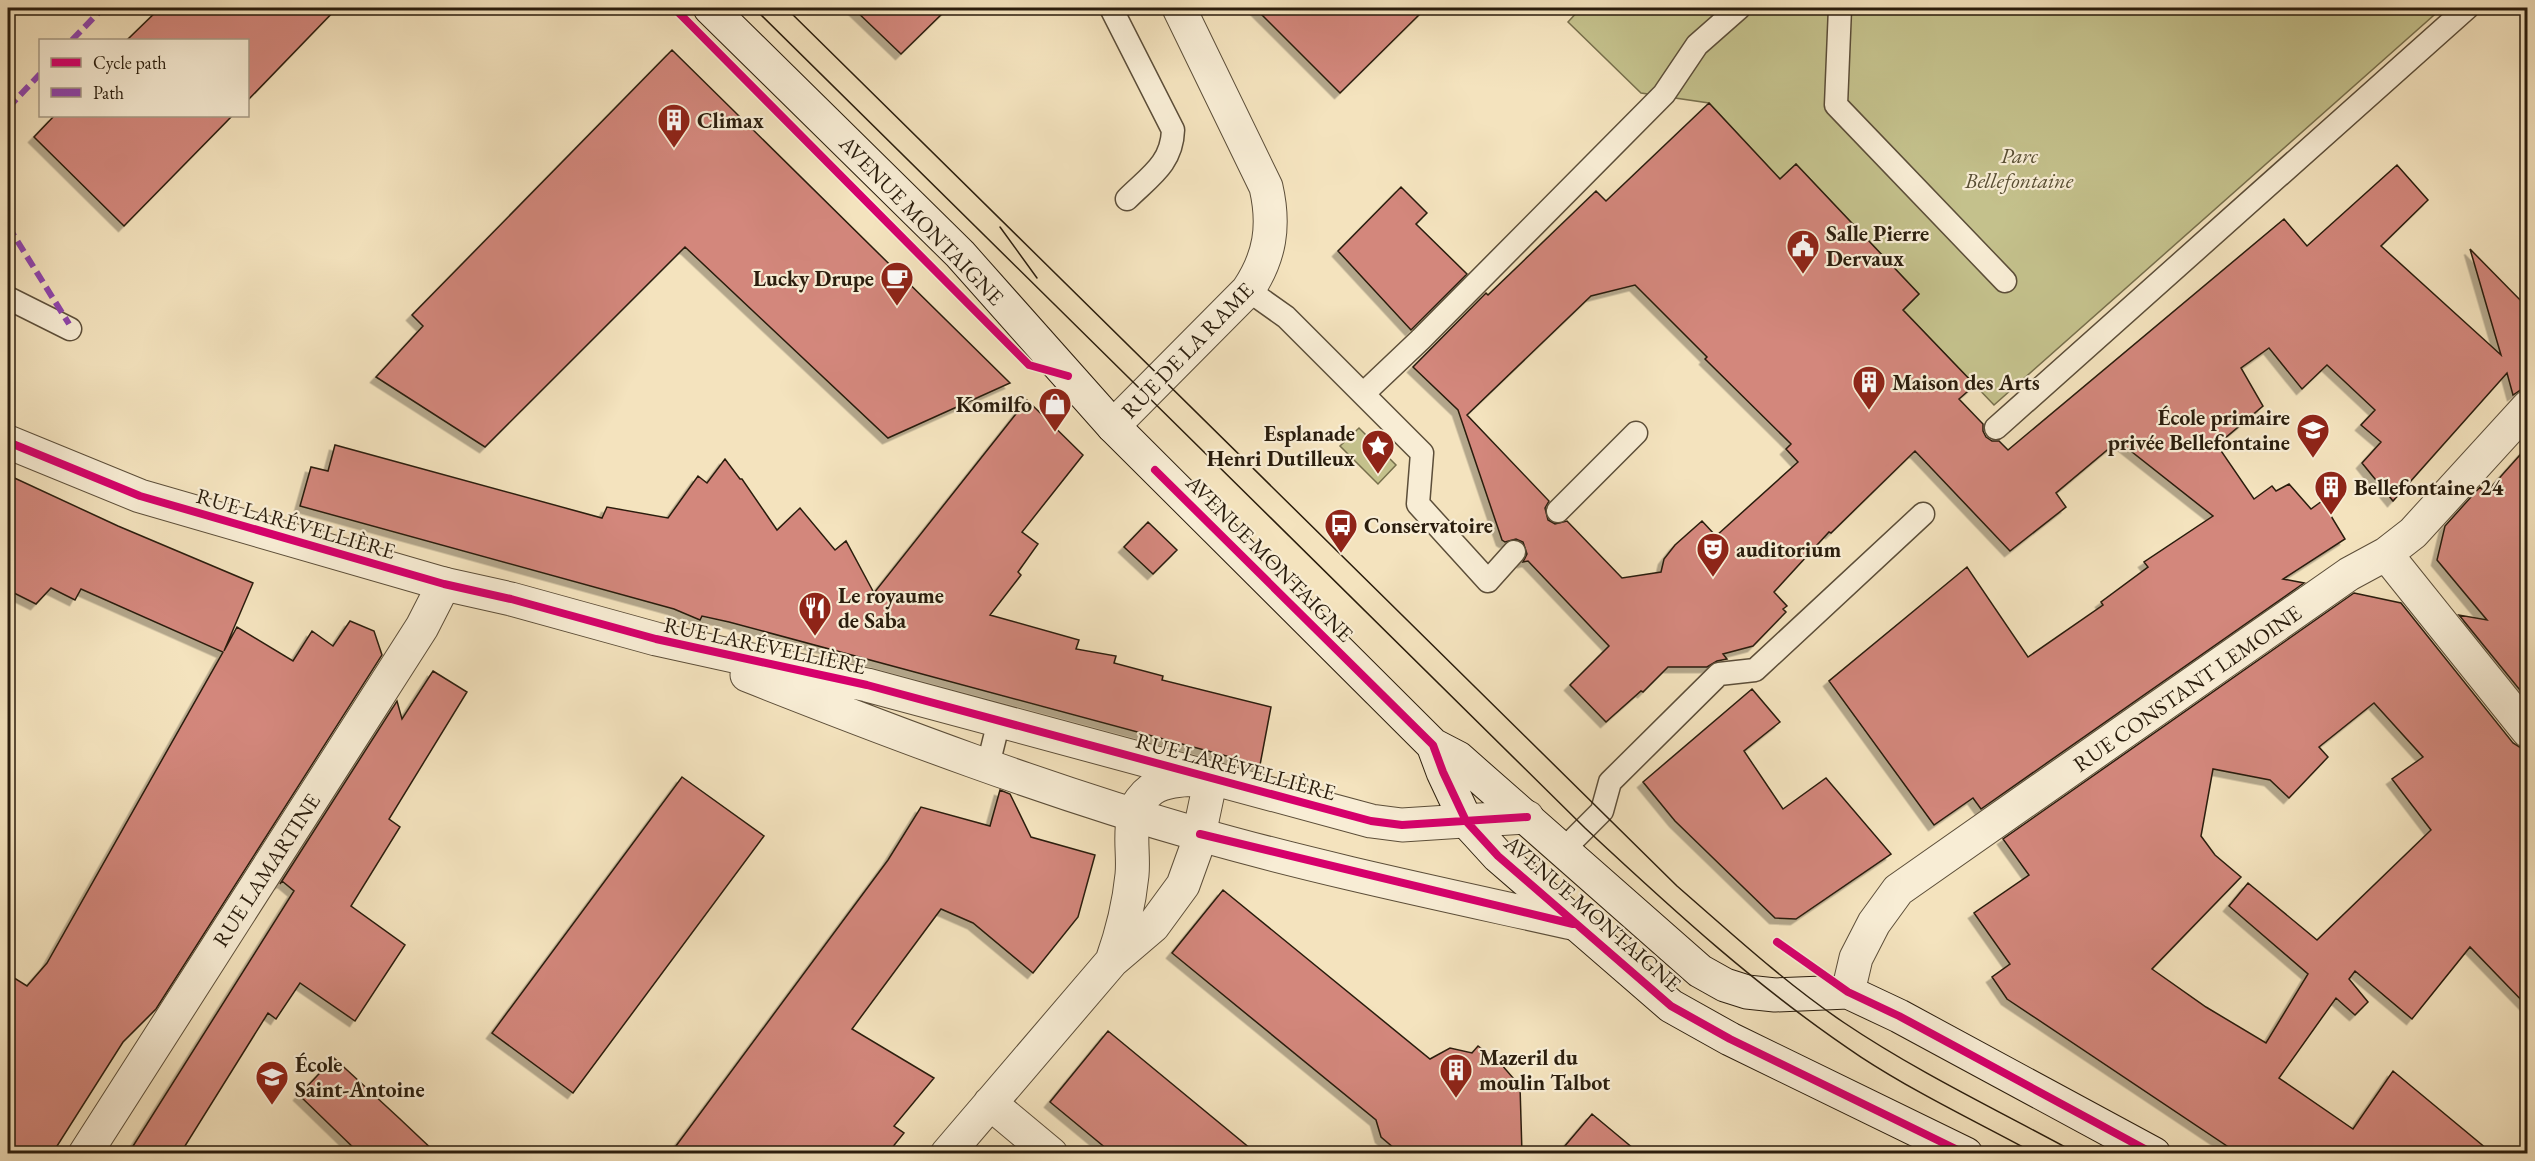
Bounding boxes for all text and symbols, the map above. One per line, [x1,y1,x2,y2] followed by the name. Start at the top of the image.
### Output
[39,39,249,117] legend
[93,51,167,74] text: Cycle path
[93,81,124,104] text: Path
[656,102,692,149] building icon: Climax
[697,106,764,135] place label: Climax
[832,129,1010,311] street label: AVENUE MONTAIGNE
[1964,141,2074,195] park label: Parc Bellefontaine
[1826,219,1929,273] place label: Salle Pierre Dervaux
[1785,228,1821,275] public building icon: Salle Pierre Dervaux
[879,260,915,307] cafe icon: Lucky Drupe
[753,264,874,293] place label: Lucky Drupe
[1115,276,1260,425] street label: RUE DE LA RAME
[1851,364,1887,411] building icon: Maison des Arts
[1892,368,2040,397] place label: Maison des Arts
[1037,386,1073,433] shop icon: Komilfo
[956,390,1032,419] place label: Komilfo
[2108,403,2290,457] place label: École primaire privée Bellefontaine
[2295,412,2331,459] school or university icon: École primaire privée Bellefontaine
[1207,419,1355,473] place label: Esplanade Henri Dutilleux
[1360,428,1396,475] place icon: Esplanade Henri Dutilleux
[1179,468,1360,648] street label: AVENUE MONTAIGNE
[2313,469,2349,516] building icon: Bellefontaine 24
[2354,473,2504,502] place label: Bellefontaine 24
[193,481,399,566] street label: RUE LARÉVELLIÈRE
[1323,507,1359,554] bus stop icon: Conservatoire
[1364,511,1493,540] place label: Conservatoire
[1695,531,1731,578] theatre icon: auditorium
[1736,535,1841,564] place label: auditorium
[838,581,944,635] place label: Le royaume de Saba
[797,590,833,637] restaurant icon: Le royaume de Saba
[2067,598,2307,778] street label: RUE CONSTANT LEMOINE
[661,610,869,681] street label: RUE LARÉVELLIÈRE
[1133,726,1339,807] street label: RUE LARÉVELLIÈRE
[206,788,327,953] street label: RUE LAMARTINE
[1497,828,1687,998] street label: AVENUE MONTAIGNE
[1479,1043,1611,1097] place label: Mazeril du moulin Talbot
[295,1050,425,1104] place label: École Saint-Antoine
[1438,1052,1474,1099] building icon: Mazeril du moulin Talbot
[254,1059,290,1106] school or university icon: École Saint-Antoine

